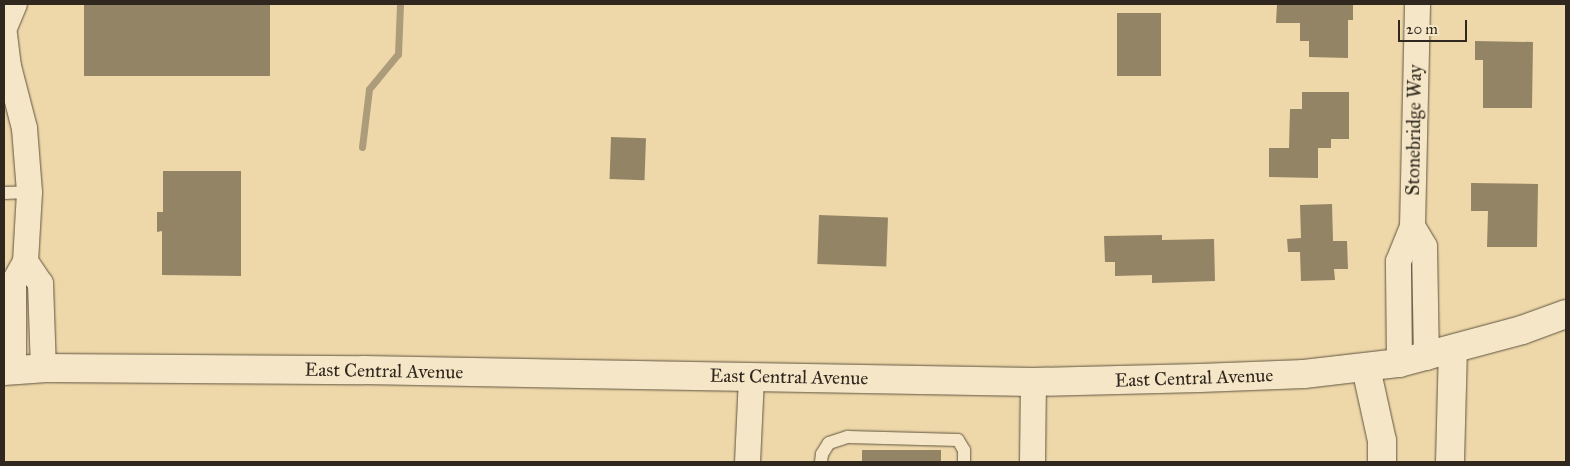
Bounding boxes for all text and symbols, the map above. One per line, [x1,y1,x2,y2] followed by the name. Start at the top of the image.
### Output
[1400,10,1469,42] scale bar
[1406,20,1438,38] text: 20 m
[1401,64,1427,196] street label: Stonebridge Way
[305,358,463,384] street label: East Central Avenue
[710,364,868,390] street label: East Central Avenue
[1114,364,1274,392] street label: East Central Avenue

